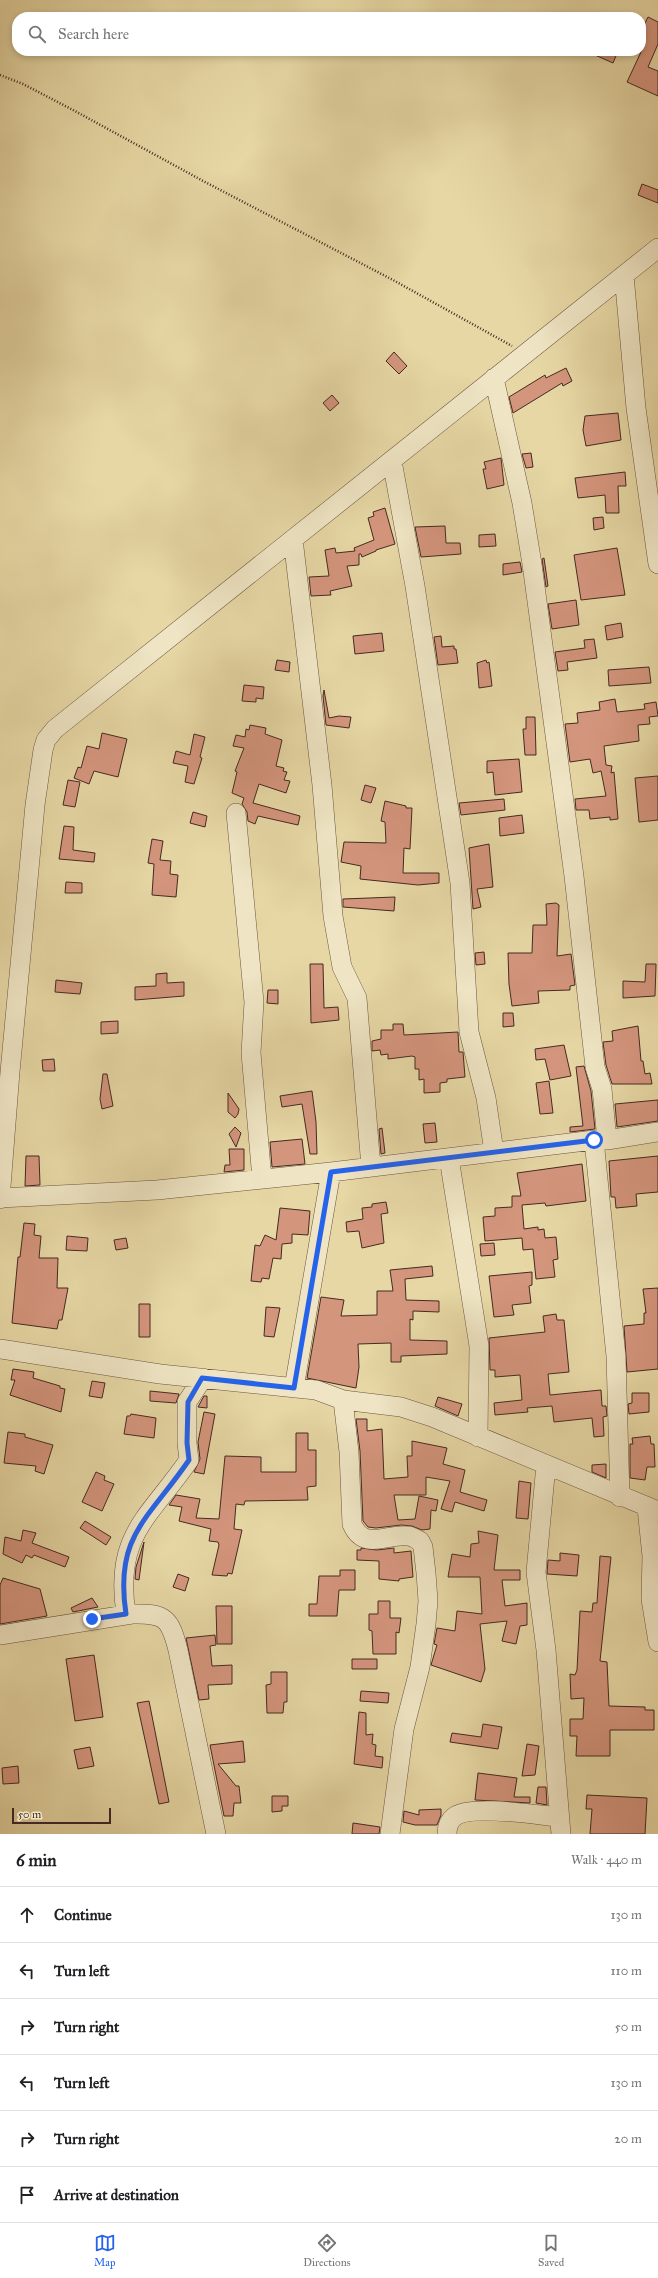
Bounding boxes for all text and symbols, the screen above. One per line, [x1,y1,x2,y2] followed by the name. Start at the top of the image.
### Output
[12,12,646,56] search box
[26,23,48,45] icon: search
[58,25,129,43] text: Search here
[585,1131,603,1149] route start
[83,1610,101,1628] route end
[12,1806,111,1825] scale bar
[18,1808,41,1821] text: 50 m
[16,1850,57,1871] text: 6 min
[571,1852,642,1868] text: Walk · 440 m
[16,1904,38,1926] icon: ahead
[54,1906,112,1924] text: Continue
[610,1907,642,1923] text: 130 m
[16,1960,38,1982] icon: left
[54,1962,110,1980] text: Turn left
[610,1963,642,1979] text: 110 m
[16,2016,38,2038] icon: right
[54,2018,119,2036] text: Turn right
[615,2019,642,2035] text: 50 m
[16,2072,38,2094] icon: left
[54,2074,110,2092] text: Turn left
[610,2075,642,2091] text: 130 m
[16,2128,38,2150] icon: right
[54,2130,119,2148] text: Turn right
[614,2131,642,2147] text: 20 m
[16,2184,38,2206] icon: arrive
[54,2186,179,2204] text: Arrive at destination
[94,2232,116,2269] tab: Map
[303,2232,351,2269] tab: Directions
[538,2232,564,2269] tab: Saved

